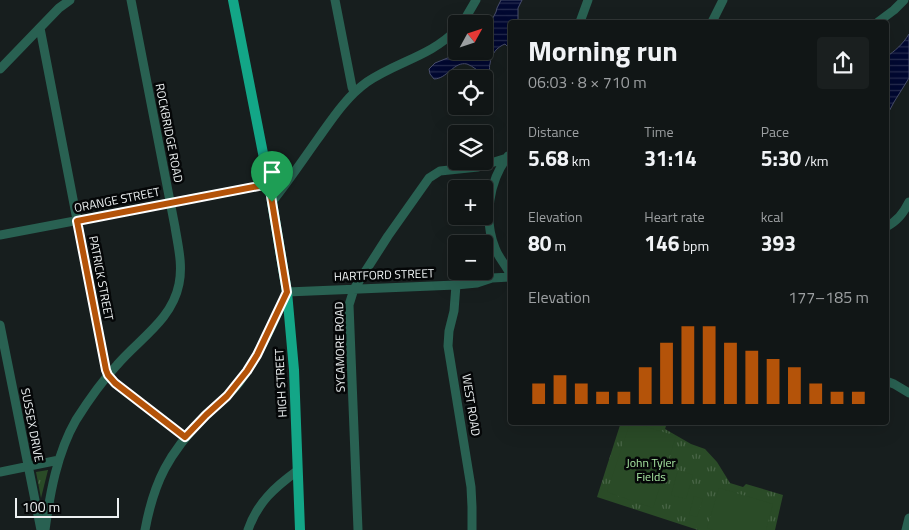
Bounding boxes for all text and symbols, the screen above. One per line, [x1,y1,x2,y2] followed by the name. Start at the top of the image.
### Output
[448,15,492,60] north arrow
[448,15,493,280] map controls
[528,29,678,72] text: Morning run
[817,37,869,89] button: share
[448,70,493,115] button: locate
[528,70,647,94] text: 06:03 · 8 × 710 m
[151,82,188,184] street label: ROCKBRIDGE ROAD
[528,121,579,142] text: Distance
[644,121,674,142] text: Time
[761,121,789,142] text: Pace
[448,125,493,170] button: layers
[528,142,569,174] text: 5.68
[644,142,697,174] text: 31:14
[761,142,801,174] text: 5:30
[569,150,590,171] text: km
[801,150,829,171] text: /km
[251,151,293,202] pin
[258,158,286,186] icon: arrive
[448,180,493,225] button: +
[72,182,162,217] street label: ORANGE STREET
[528,206,582,227] text: Elevation
[644,206,704,227] text: Heart rate
[761,206,784,227] text: kcal
[528,227,552,259] text: 80
[644,227,680,259] text: 146
[761,227,796,259] text: 393
[84,234,119,322] street label: PATRICK STREET
[448,235,493,280] button: −
[552,235,566,256] text: m
[680,235,709,256] text: bpm
[333,263,435,286] street label: HARTFORD STREET
[528,285,590,309] text: Elevation
[788,285,869,309] text: 177–185 m
[329,301,350,393] street label: SYCAMORE ROAD
[269,347,292,418] street label: HIGH STREET
[457,372,486,438] street label: WEST ROAD
[16,386,49,464] street label: SUSSEX DRIVE
[626,453,676,486] park label: John Tyler Fields
[15,495,119,518] scale bar
[22,496,60,517] text: 100 m

